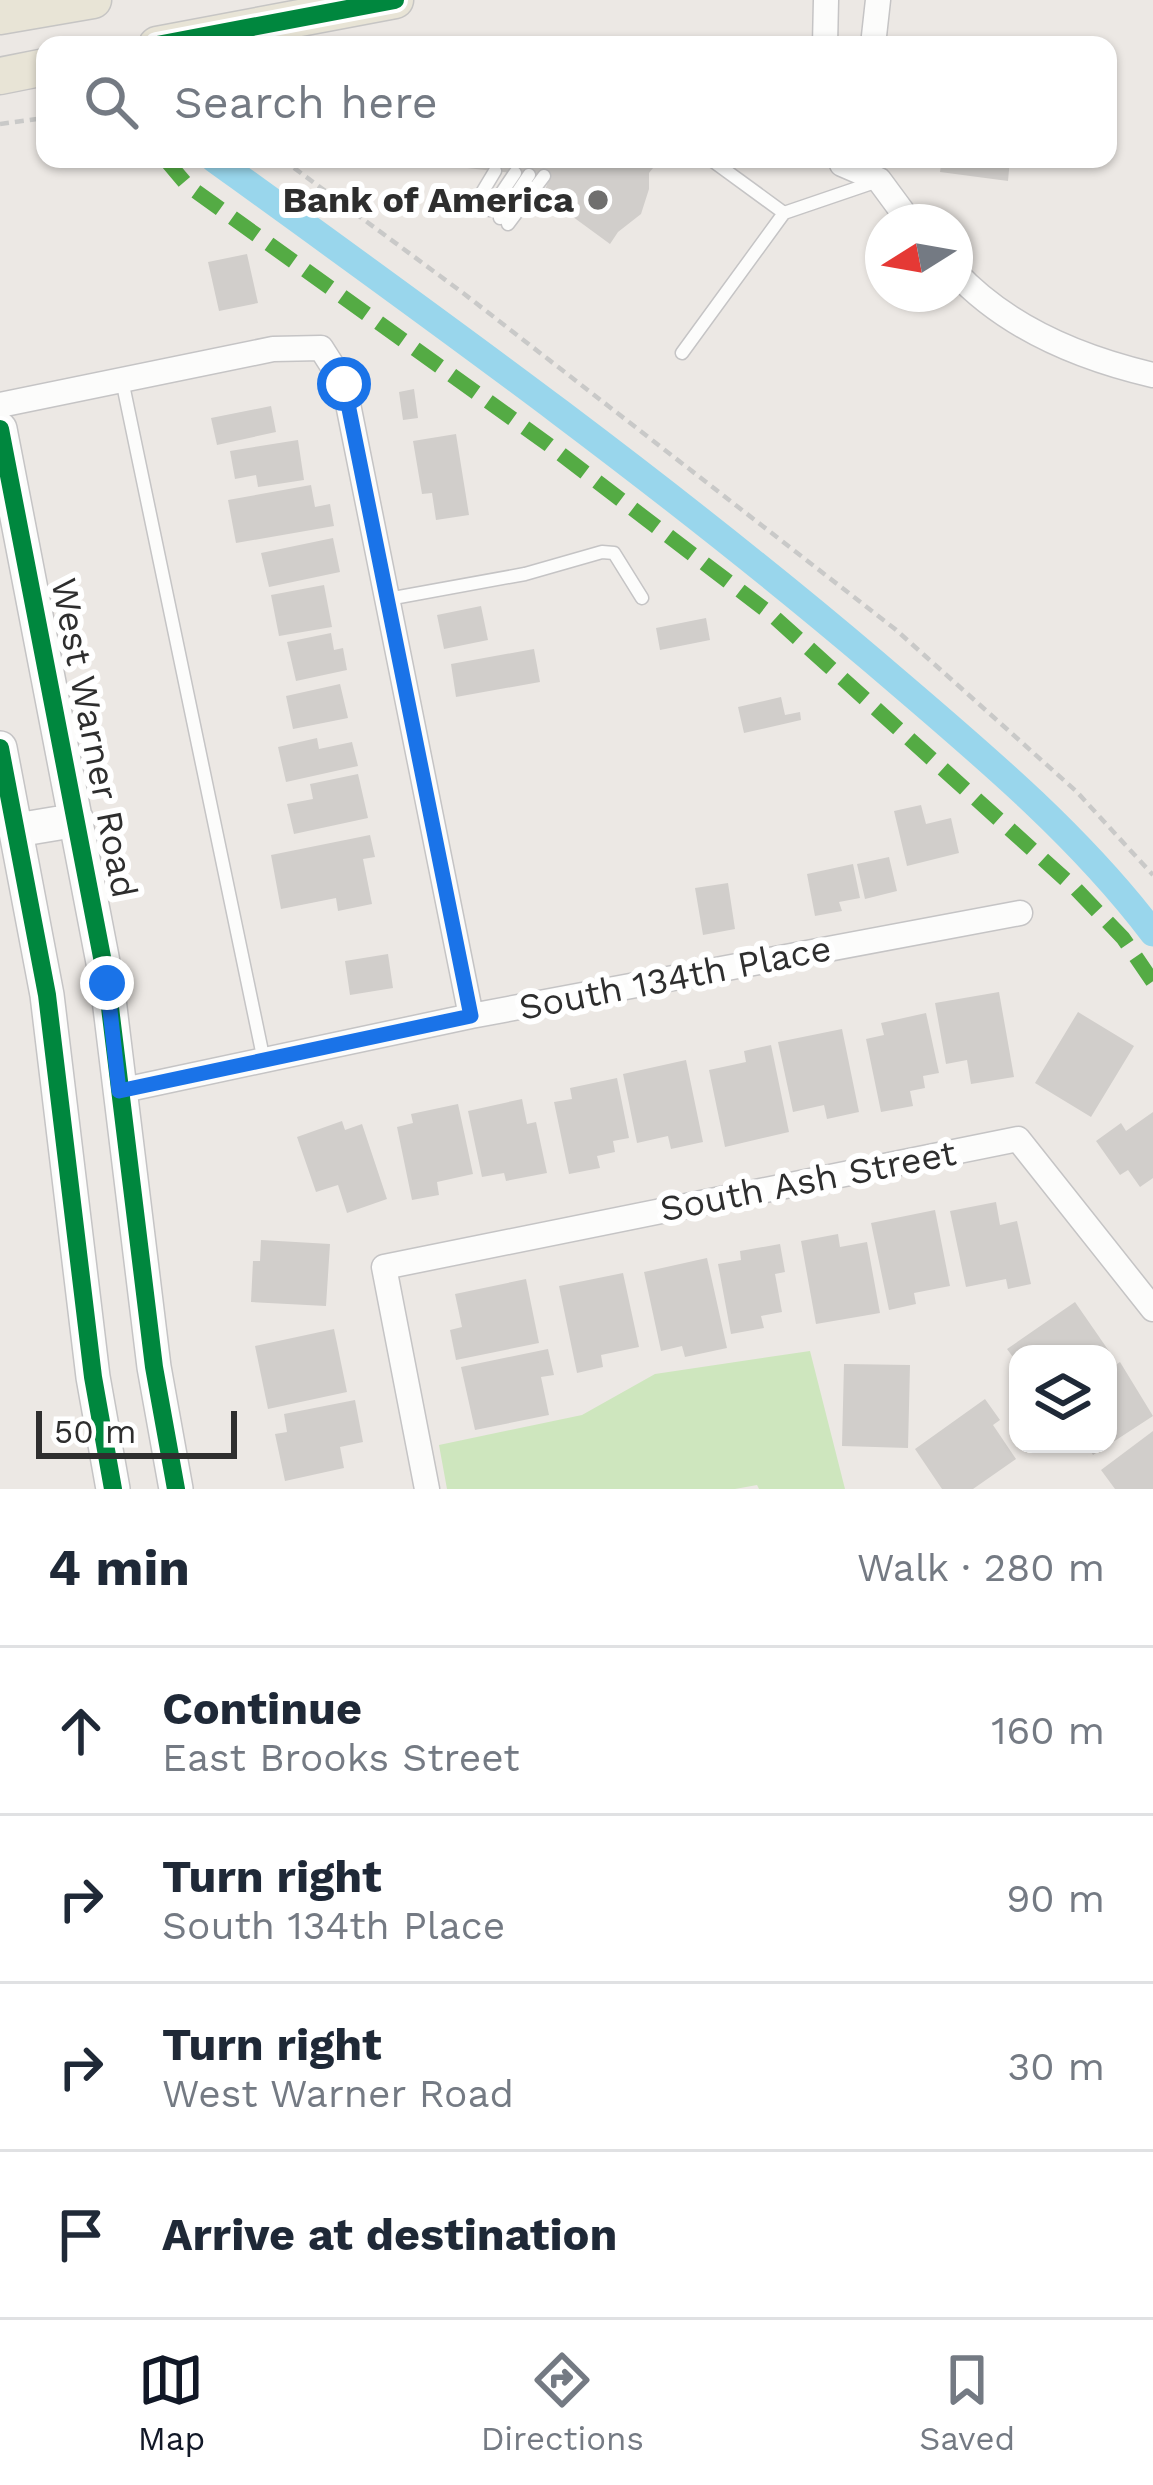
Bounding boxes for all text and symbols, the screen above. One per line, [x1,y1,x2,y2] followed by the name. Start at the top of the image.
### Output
[36,36,1117,168] search box
[78,69,144,135] icon: search
[174,76,438,129] text: Search here
[282,179,574,221] place label: Bank of America
[585,187,611,213] marker: Bank of America
[865,204,973,312] north arrow
[317,357,371,411] route start
[42,575,146,901] street label: West Warner Road
[516,927,834,1029] street label: South 134th Place
[80,956,134,1010] route end
[656,1132,960,1230] street label: South Ash Street
[1009,1345,1117,1453] map controls
[1009,1345,1117,1453] button: layers
[36,1405,237,1458] scale bar
[54,1412,136,1451] text: 50 m
[48,1538,190,1597] text: 4 min
[857,1545,1105,1590] text: Walk · 280 m
[162,1682,362,1735] text: Continue
[48,1698,114,1764] icon: ahead
[991,1708,1105,1753] text: 160 m
[162,1735,520,1780] text: East Brooks Street
[162,1850,382,1903] text: Turn right
[48,1866,114,1932] icon: right
[1006,1876,1105,1921] text: 90 m
[162,1903,505,1948] text: South 134th Place
[162,2018,382,2071] text: Turn right
[48,2034,114,2100] icon: right
[1008,2044,1105,2089] text: 30 m
[162,2071,514,2116] text: West Warner Road
[48,2202,114,2268] icon: arrive
[162,2208,617,2261] text: Arrive at destination
[138,2347,205,2458] tab: Map
[481,2347,644,2458] tab: Directions
[919,2347,1015,2458] tab: Saved

